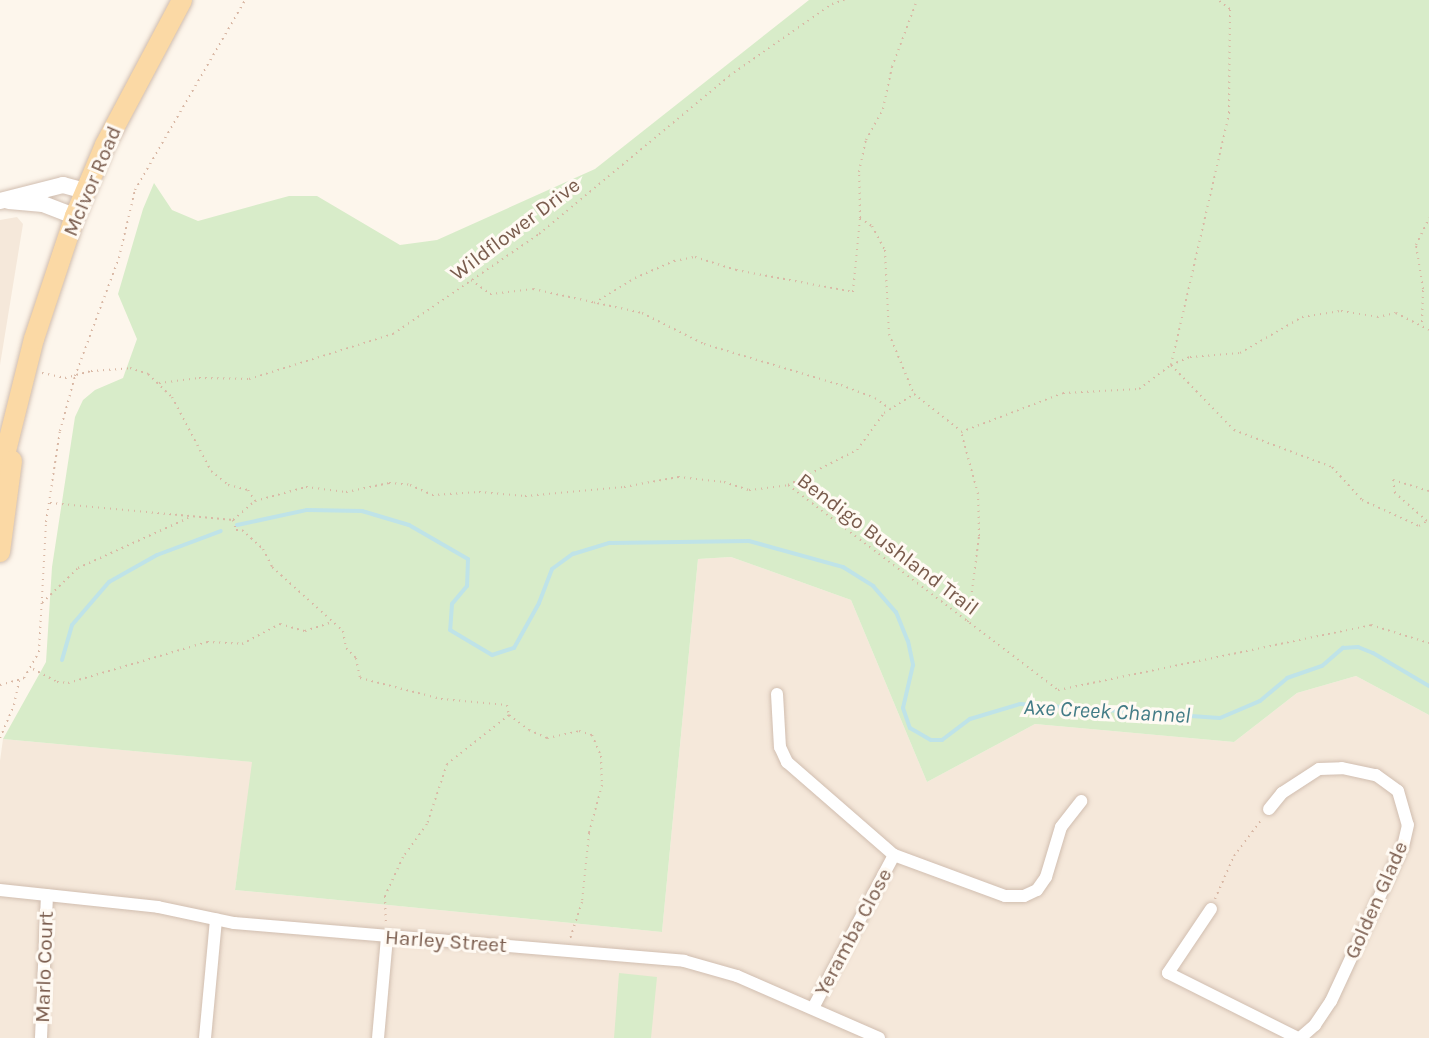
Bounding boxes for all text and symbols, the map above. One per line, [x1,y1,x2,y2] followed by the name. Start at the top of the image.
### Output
[57,122,127,240] street label: McIvor Road
[445,172,585,286] street label: Wildflower Drive
[792,467,984,621] street label: Bendigo Bushland Trail
[1023,694,1191,730] water label: Axe Creek Channel
[1339,837,1413,963] street label: Golden Glade
[809,864,897,1000] street label: Yeramba Close
[29,911,59,1023] street label: Marlo Court
[384,924,508,958] street label: Harley Street

